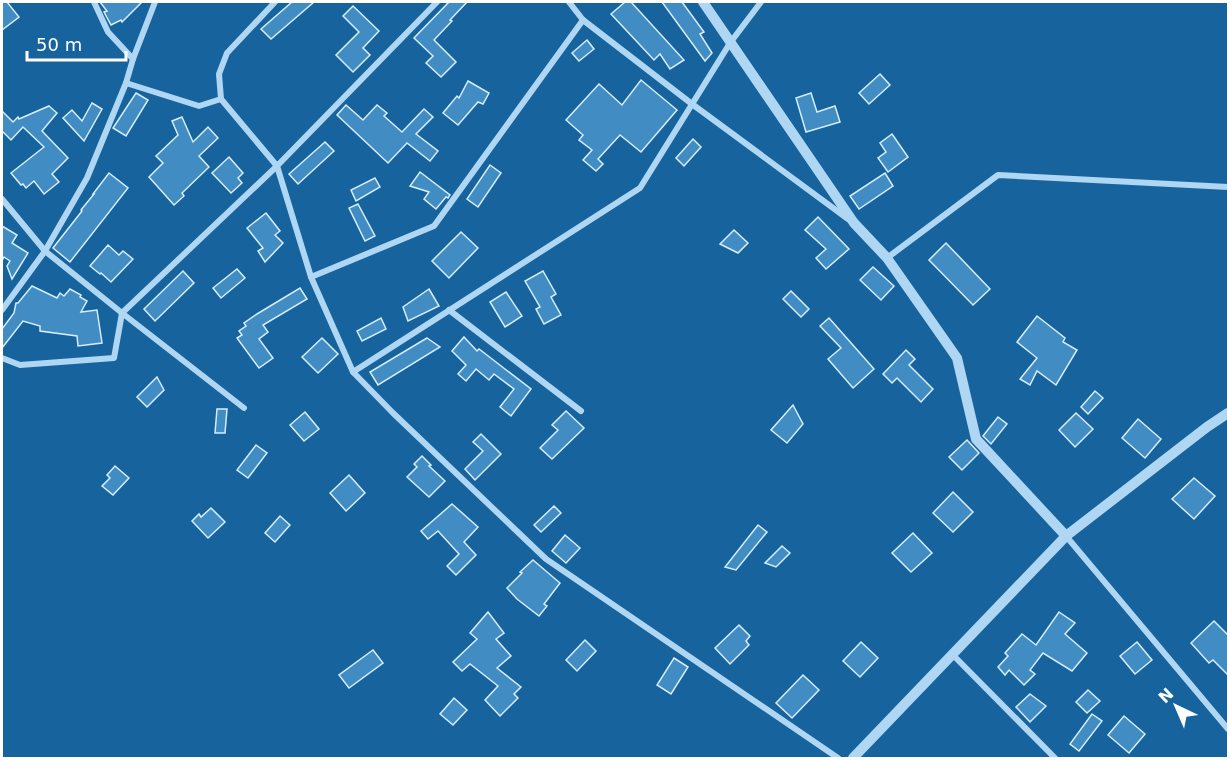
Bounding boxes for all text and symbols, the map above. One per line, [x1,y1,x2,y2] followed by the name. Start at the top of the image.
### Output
[27,24,126,62] scale bar
[36,34,82,55] text: 50 m
[1146,676,1206,736] north arrow
[1155,684,1177,707] text: N

